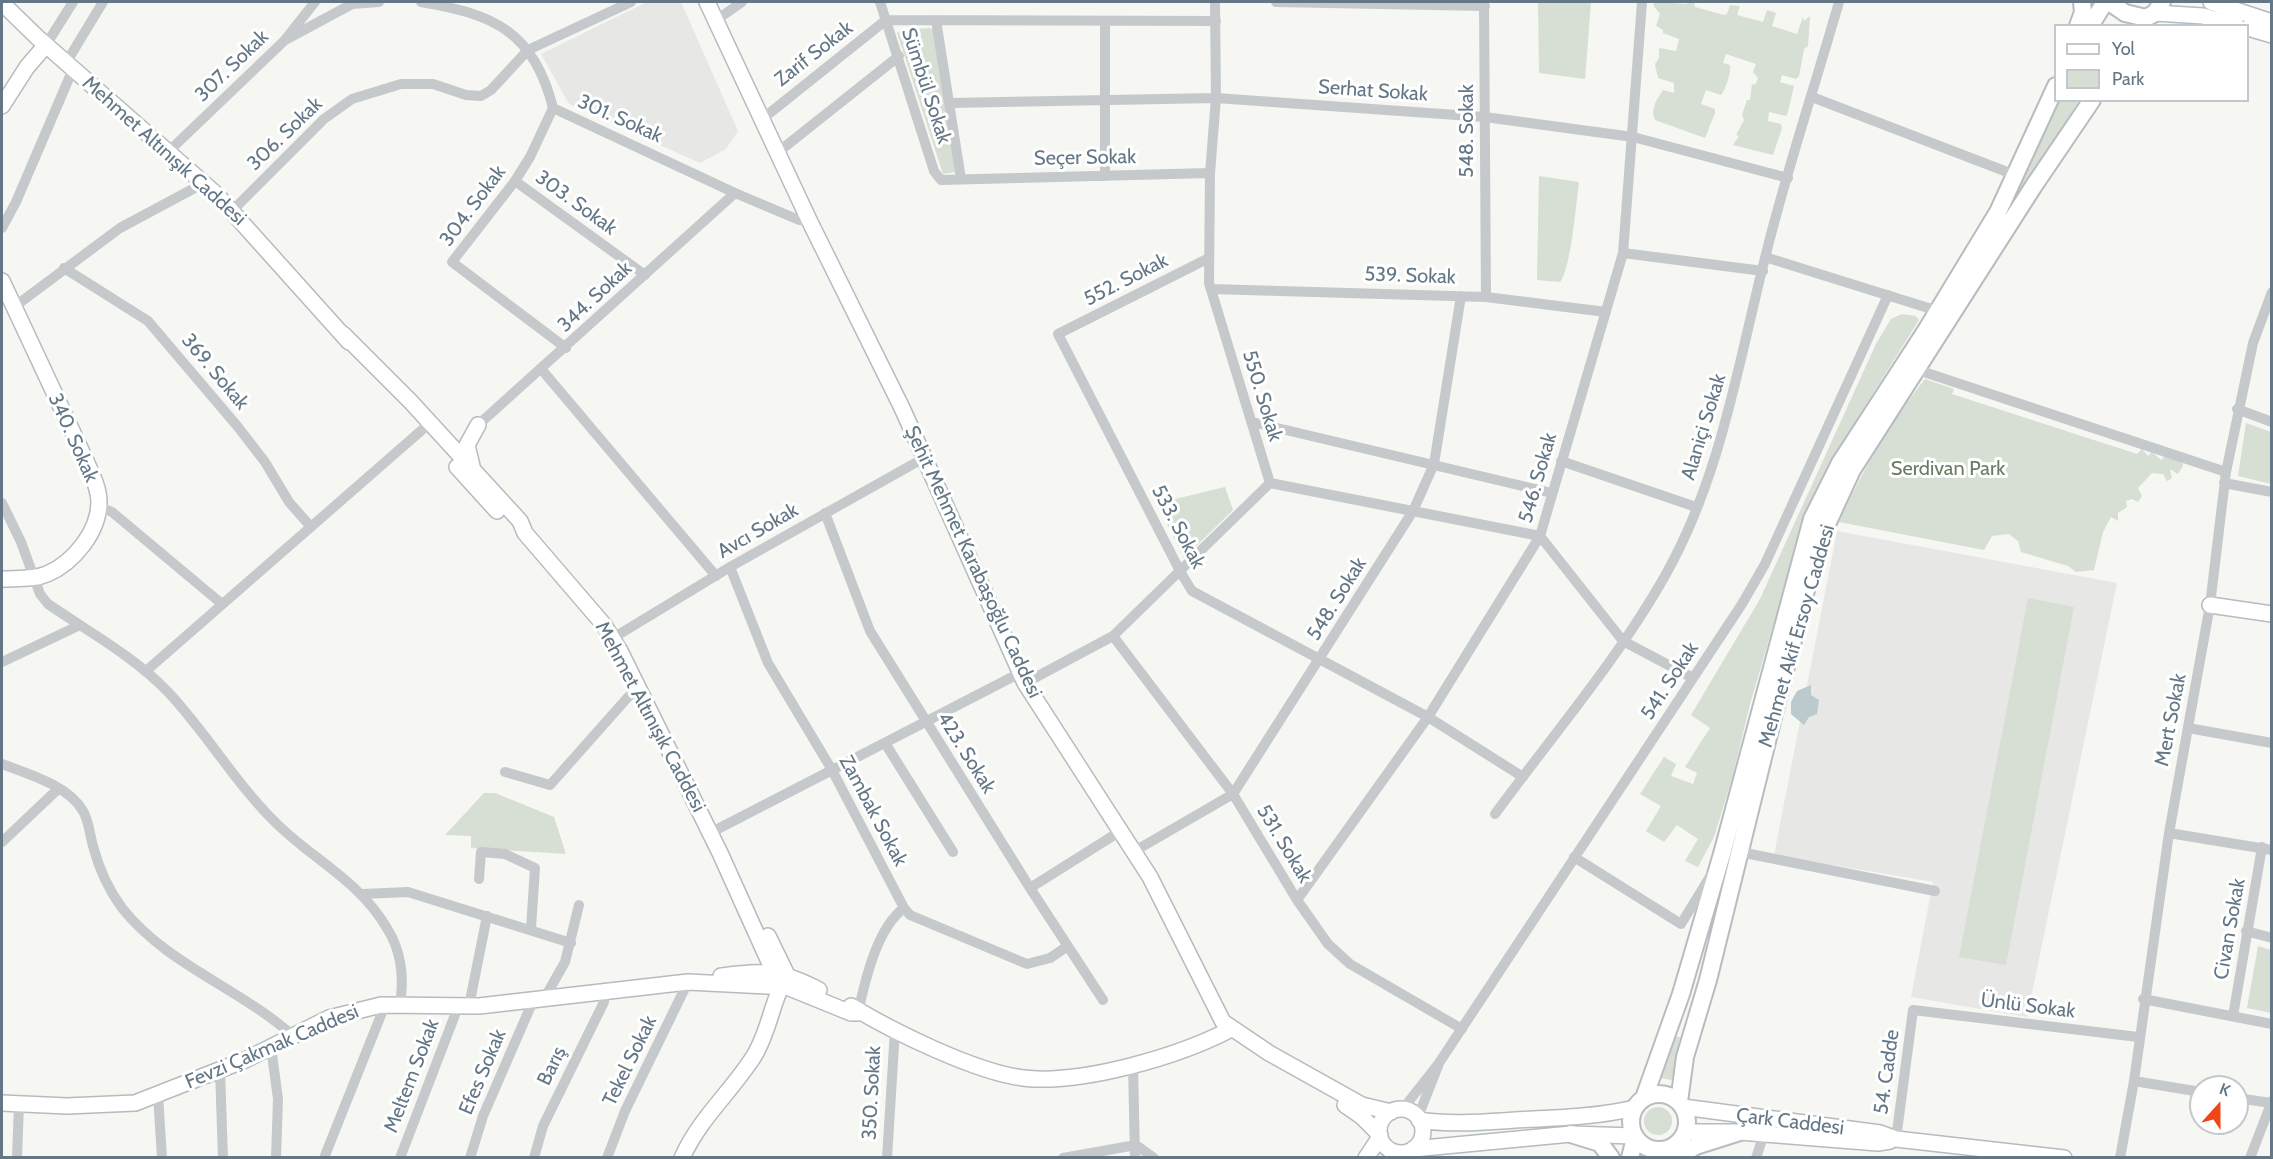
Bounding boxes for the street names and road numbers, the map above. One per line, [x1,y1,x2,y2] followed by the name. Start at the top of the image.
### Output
[770,16,858,92] street label: Zarif Sokak
[190,25,274,107] street label: 307. Sokak
[896,25,956,147] street label: Sümbül Sokak
[77,71,251,231] street label: Mehmet Altınışık Caddesi
[1317,75,1429,107] street label: Serhat Sokak
[1455,84,1479,178] street label: 548. Sokak
[574,90,666,148] street label: 301. Sokak
[243,92,327,176] street label: 306. Sokak
[1034,145,1136,171] street label: Seçer Sokak
[435,161,511,251] street label: 304. Sokak
[531,166,621,240] street label: 303. Sokak
[1080,249,1172,311] street label: 552. Sokak
[553,257,637,337] street label: 344. Sokak
[1364,262,1456,290] street label: 539. Sokak
[176,329,254,415] street label: 369. Sokak
[1237,348,1287,444] street label: 550. Sokak
[1676,371,1732,483] street label: Alaniçi Sokak
[43,390,103,486] street label: 340. Sokak
[899,422,1047,702] street label: Şehit Mehmet Karabaşoğlu Caddesi
[1514,430,1562,526] street label: 546. Sokak
[1146,481,1210,573] street label: 533. Sokak
[713,498,803,564] street label: Avcı Sokak
[1754,522,1840,750] street label: Mehmet Akif Ersoy Caddesi
[1302,553,1372,645] street label: 548. Sokak
[590,618,710,816] street label: Mehmet Altınışık Caddesi
[1636,638,1704,724] street label: 541. Sokak
[2150,672,2192,768] street label: Mert Sokak
[932,708,1000,798] street label: 423. Sokak
[834,751,912,871] street label: Zambak Sokak
[1251,801,1317,887] street label: 531. Sokak
[2209,877,2251,981] street label: Civan Sokak
[1979,988,2077,1024] street label: Ünlü Sokak
[182,1000,362,1094] street label: Fevzi Çakmak Caddesi
[598,1012,662,1110] street label: Tekel Sokak
[379,1016,445,1136] street label: Meltem Sokak
[454,1026,512,1118] street label: Efes Sokak
[1869,1028,1905,1116] street label: 54. Cadde
[532,1043,572,1089] street label: Barış
[858,1045,886,1141] street label: 350. Sokak
[1735,1103,1845,1141] street label: Çark Caddesi

